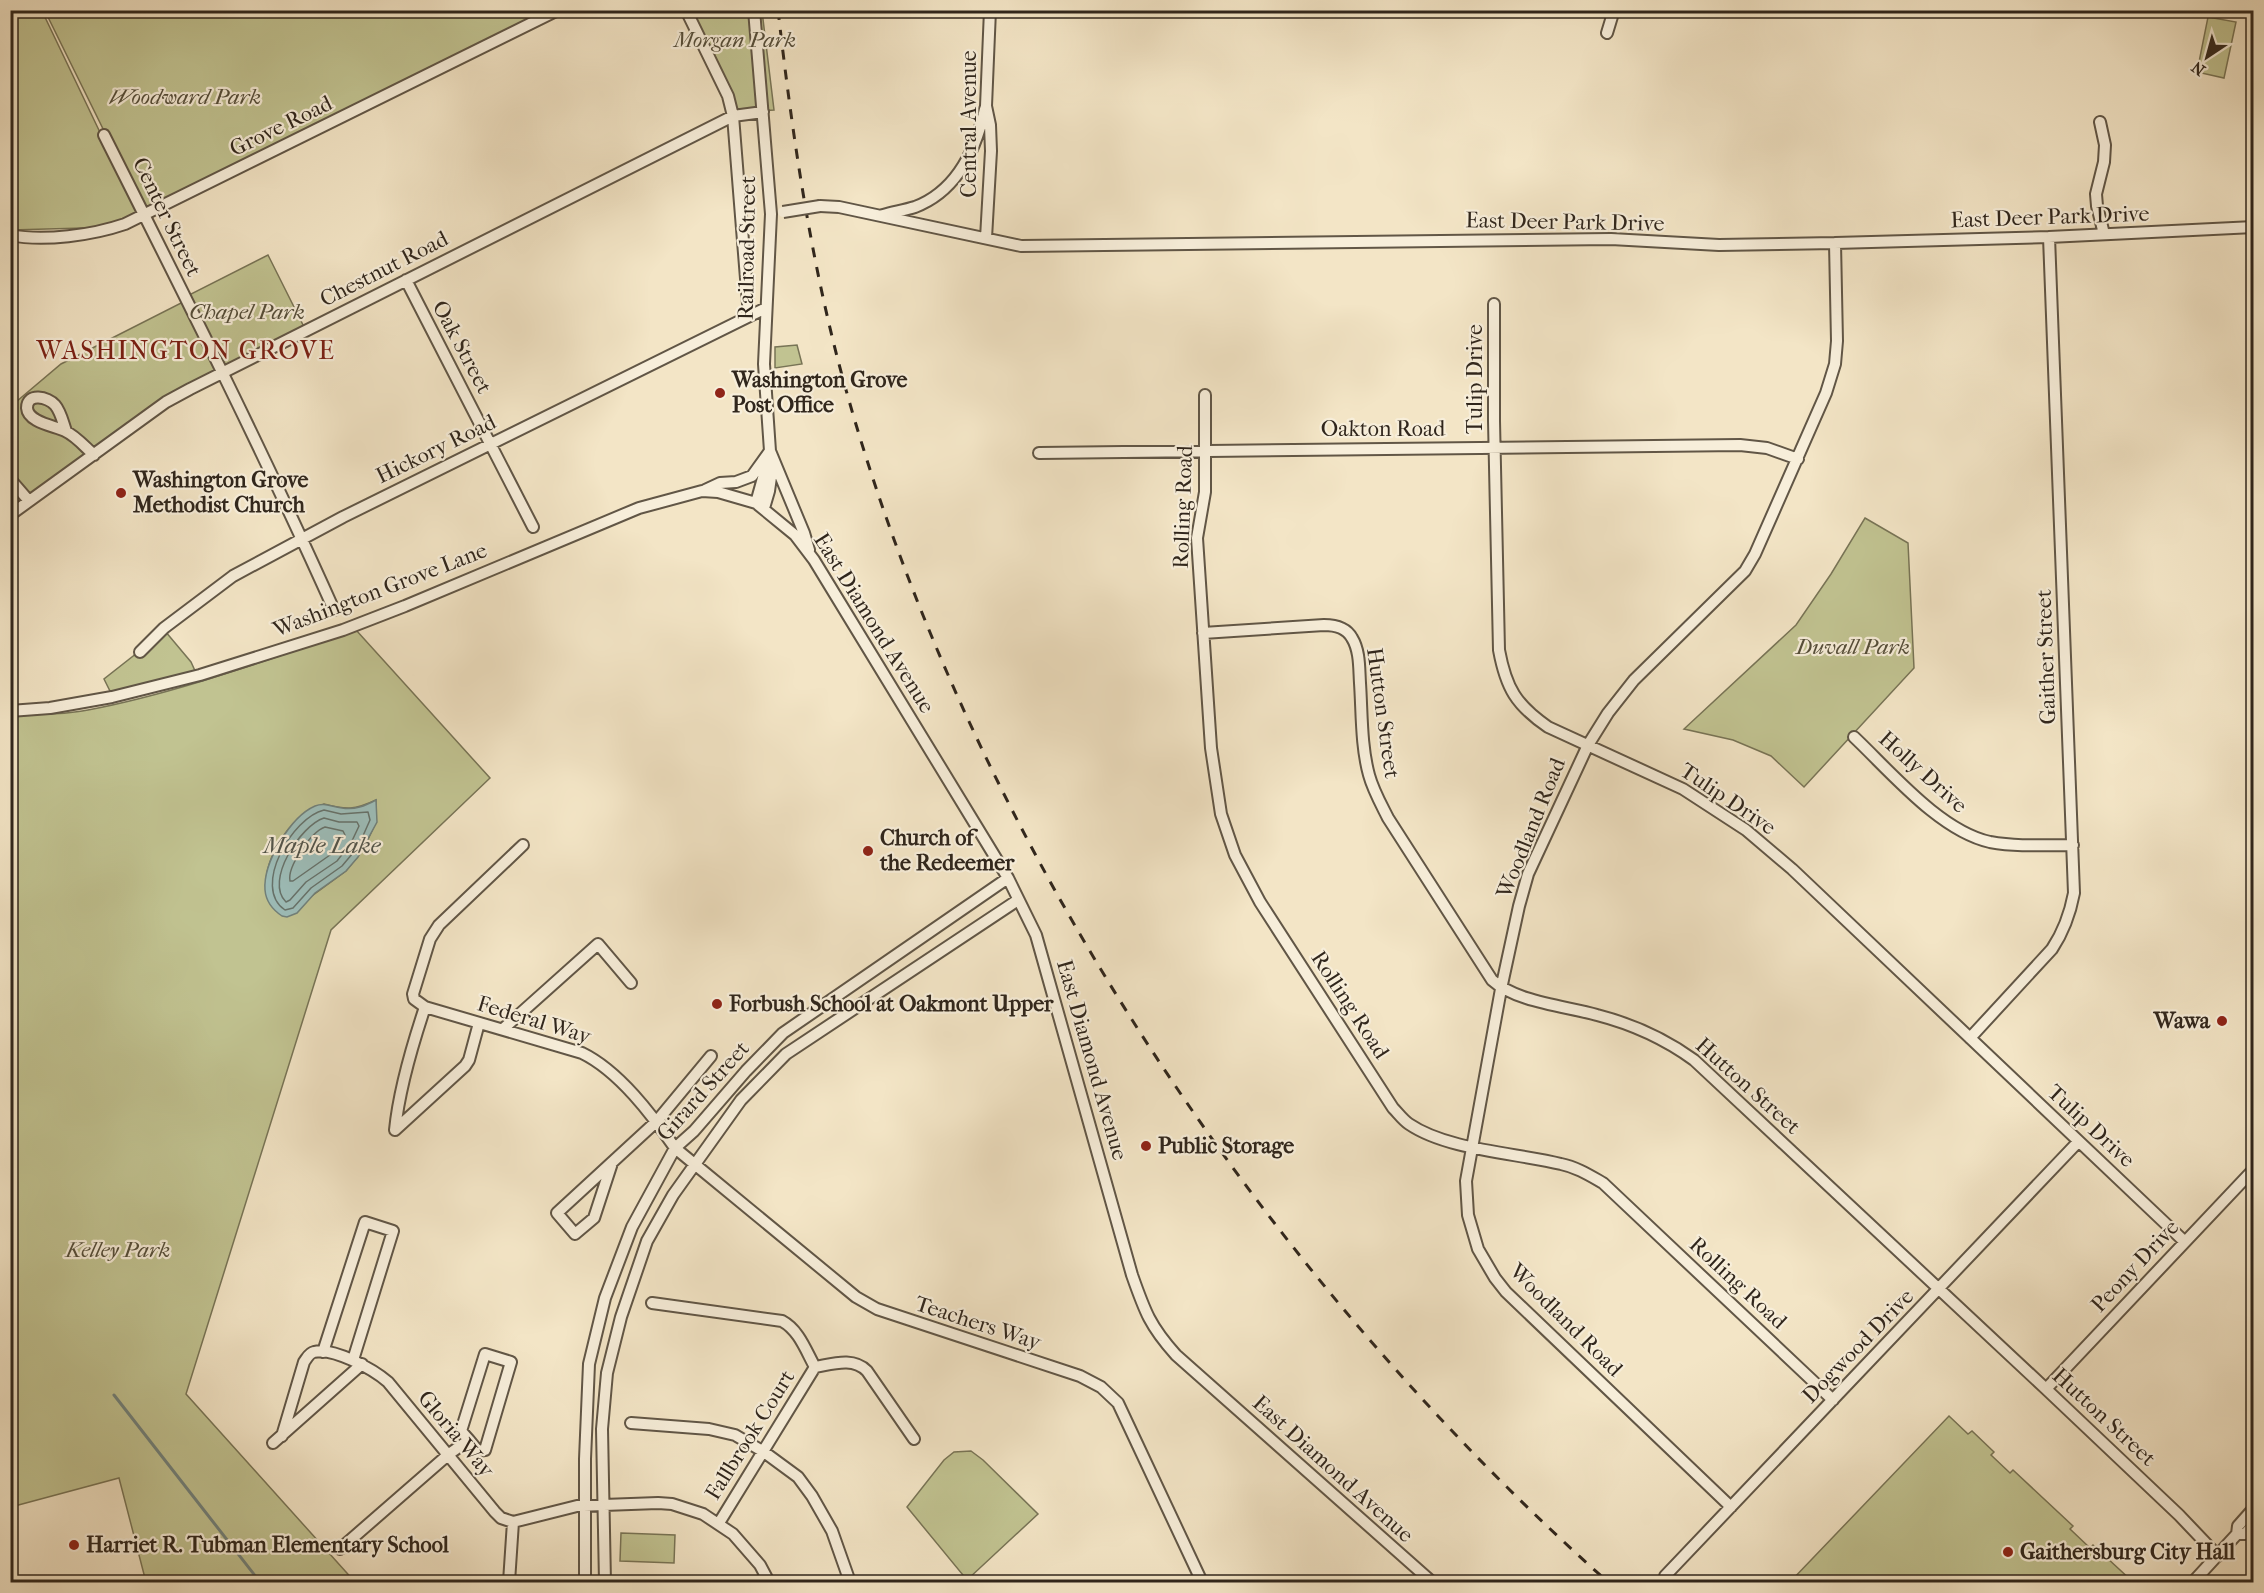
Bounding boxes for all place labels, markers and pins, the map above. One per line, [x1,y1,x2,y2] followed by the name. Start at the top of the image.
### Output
[731,367,907,418] place label: Washington Grove Post Office
[713,386,727,400] marker: Washington Grove Post Office
[132,467,308,518] place label: Washington Grove Methodist Church
[114,486,128,500] marker: Washington Grove Methodist Church
[879,825,1015,876] place label: Church of the Redeemer
[861,844,875,858] marker: Church of the Redeemer
[728,991,1054,1017] place label: Forbush School at Oakmont Upper
[710,997,724,1011] marker: Forbush School at Oakmont Upper
[2153,1008,2211,1034] place label: Wawa
[2215,1014,2229,1028] marker: Wawa
[1158,1133,1294,1159] place label: Public Storage
[1139,1139,1153,1153] marker: Public Storage
[86,1532,450,1558] place label: Harriet R. Tubman Elementary School
[67,1538,81,1552] marker: Harriet R. Tubman Elementary School
[2020,1539,2236,1565] place label: Gaithersburg City Hall
[2001,1545,2015,1559] marker: Gaithersburg City Hall

